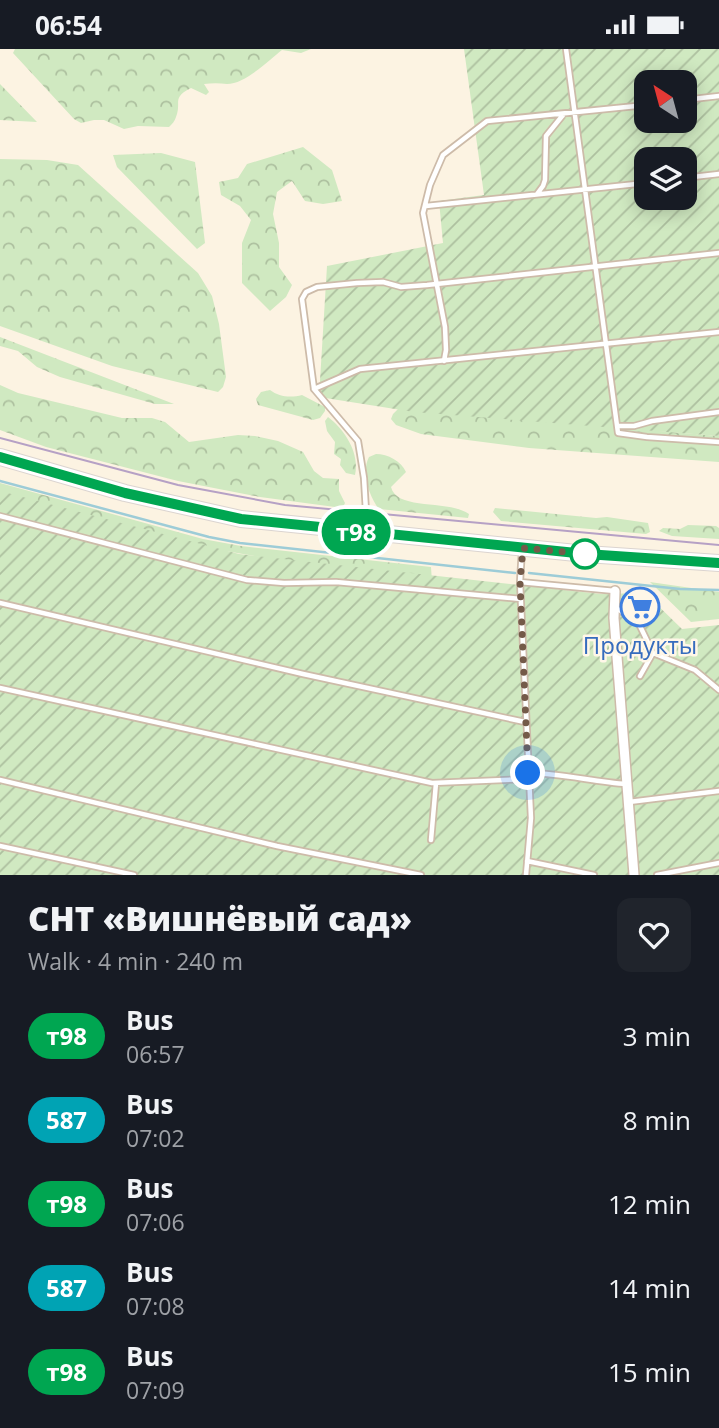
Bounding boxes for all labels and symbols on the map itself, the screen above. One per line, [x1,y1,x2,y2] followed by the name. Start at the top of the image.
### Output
[634,70,696,133] north arrow
[316,509,396,555] line badge: т98
[570,539,600,569] unlabelled marker
[619,586,661,628] supermarket icon: Продукты
[583,628,697,661] place label: Продукты
[510,755,545,790] your location

